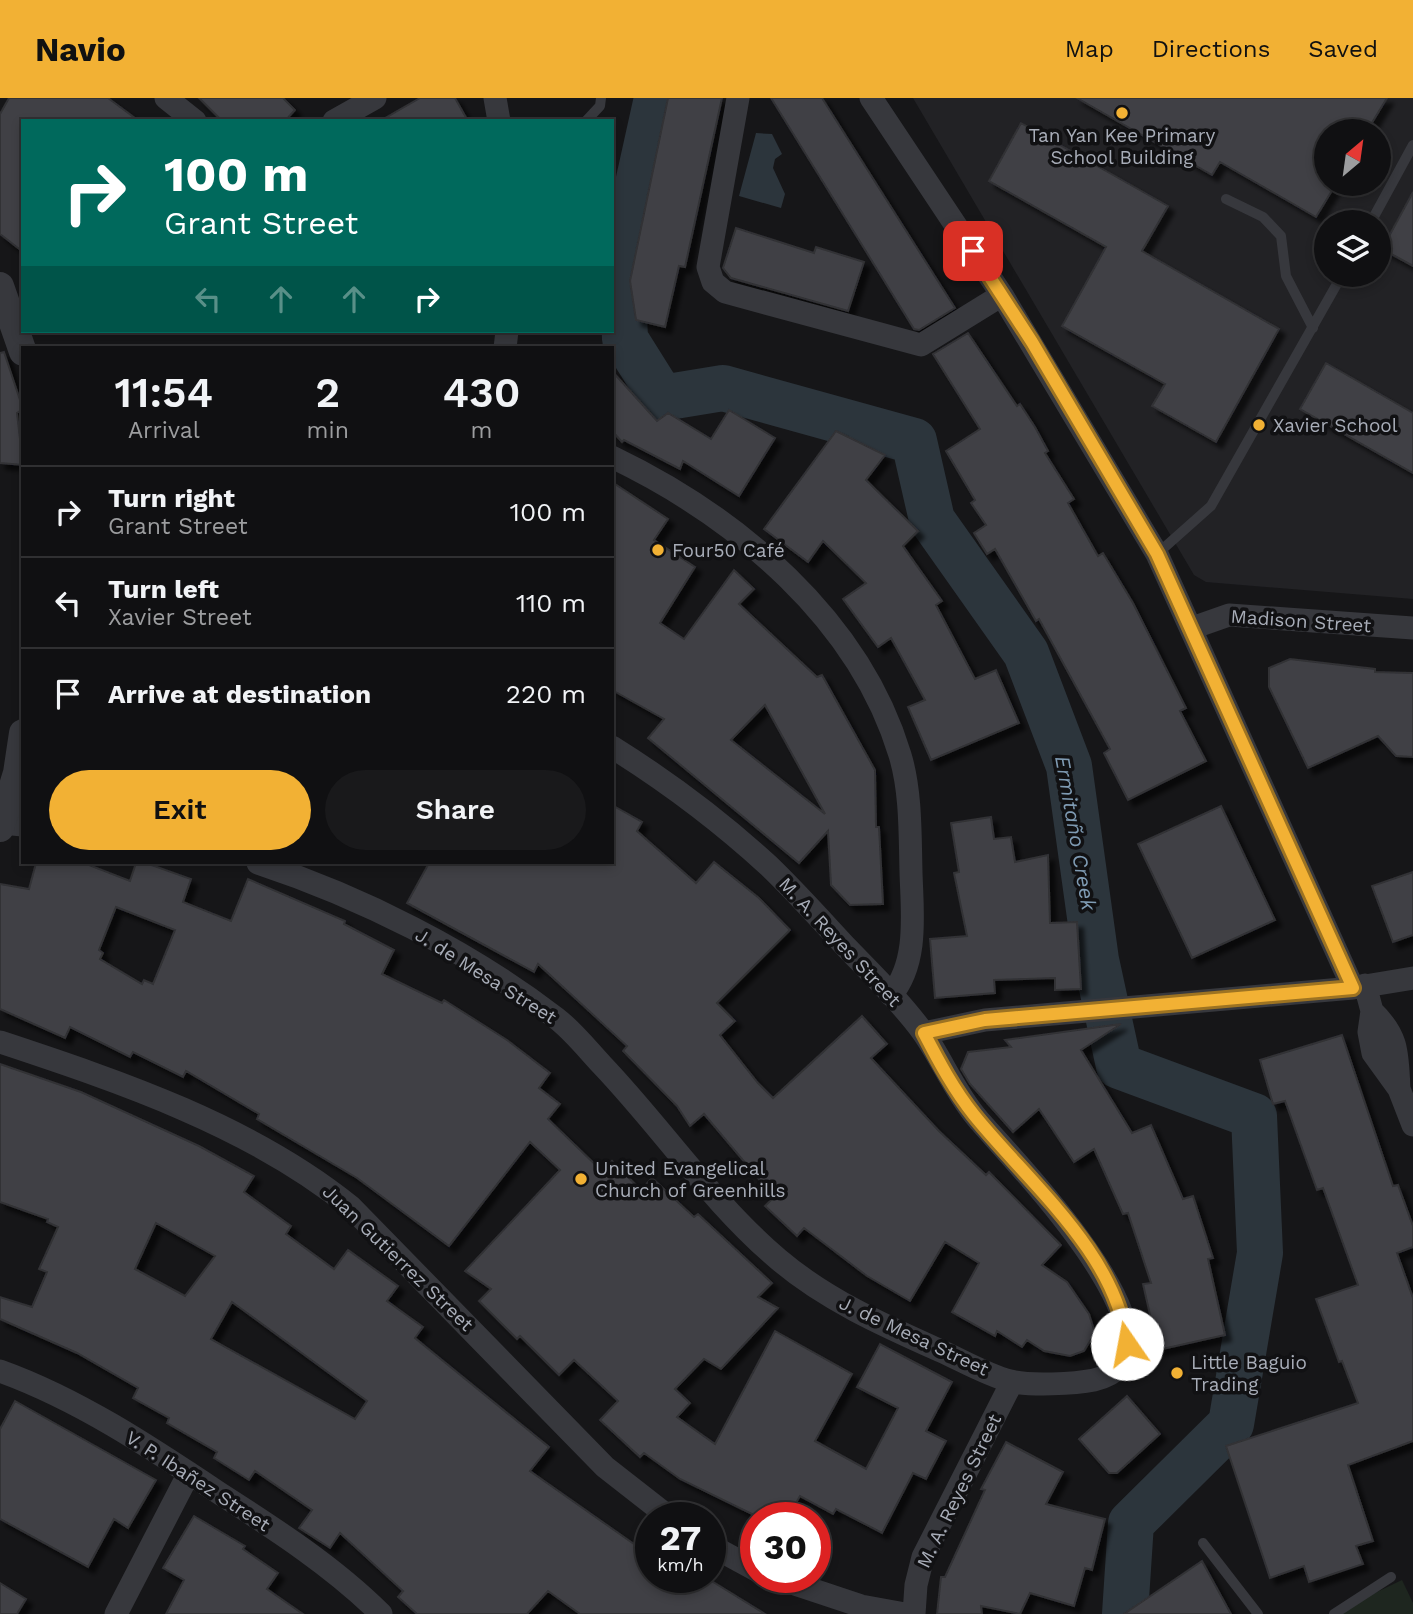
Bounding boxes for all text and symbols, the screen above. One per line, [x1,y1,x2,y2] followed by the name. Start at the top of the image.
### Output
[35,30,126,69] text: Navio
[1065,35,1114,63] text: Map
[1152,35,1270,63] text: Directions
[1308,35,1378,63] text: Saved
[1114,105,1130,121] marker: Tan Yan Kee Primary School Building
[1314,119,1391,196] north arrow
[1314,119,1391,287] map controls
[1029,124,1216,169] place label: Tan Yan Kee Primary School Building
[164,145,308,203] text: 100 m
[49,147,140,238] icon: right
[164,204,358,242] text: Grant Street
[1314,210,1391,287] button: layers
[943,221,1003,281] pin
[954,232,992,270] icon: arrive
[189,280,227,318] icon: left
[262,280,300,318] icon: ahead
[335,280,373,318] icon: ahead
[408,280,446,318] icon: right
[115,368,213,417] text: 11:54
[315,368,340,417] text: 2
[442,368,520,417] text: 430
[1273,414,1398,437] place label: Xavier School
[128,417,200,444] text: Arrival
[307,417,349,444] text: min
[470,417,492,444] text: m
[1251,417,1267,433] marker: Xavier School
[108,483,235,513] text: Turn right
[49,493,87,531] icon: right
[510,497,586,527] text: 100 m
[108,513,248,540] text: Grant Street
[672,539,785,562] place label: Four50 Café
[650,542,666,558] marker: Four50 Café
[108,574,219,604] text: Turn left
[49,584,87,622] icon: left
[516,588,586,618] text: 110 m
[108,604,252,631] text: Xavier Street
[1230,605,1372,637] street label: Madison Street
[49,675,87,713] icon: arrive
[108,679,371,709] text: Arrive at destination
[506,679,586,709] text: 220 m
[1050,753,1102,913] water label: Ermitaño Creek
[49,770,311,850] button: Exit
[325,770,586,850] button: Share
[774,873,906,1011] street label: M. A. Reyes Street
[411,923,561,1029] street label: J. de Mesa Street
[595,1157,786,1202] place label: United Evangelical Church of Greenhills
[573,1171,589,1187] marker: United Evangelical Church of Greenhills
[318,1180,478,1336] street label: Juan Gutierrez Street
[836,1291,992,1381] street label: J. de Mesa Street
[1090,1307,1164,1381] position arrow
[1191,1351,1307,1396] place label: Little Baguio Trading
[1169,1365,1185,1381] marker: Little Baguio Trading
[912,1410,1006,1572] street label: M. A. Reyes Street
[122,1426,274,1536] street label: V. P. Ibañez Street
[740,1502,831,1593] speed limit sign: 30
[660,1517,701,1559] text: 27
[657,1554,704,1575] text: km/h

